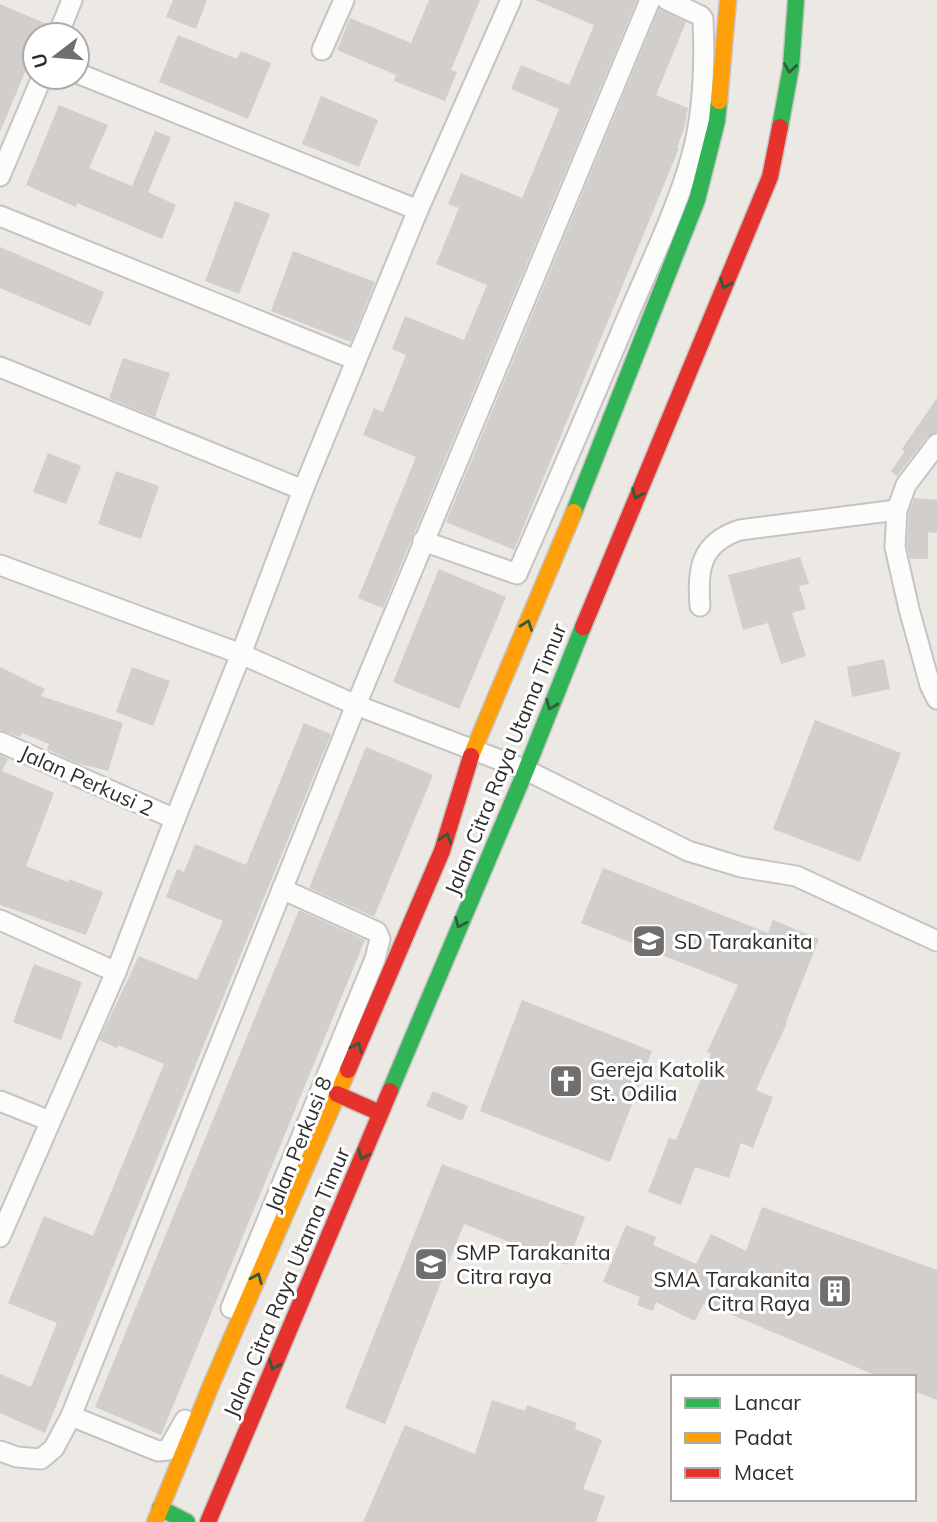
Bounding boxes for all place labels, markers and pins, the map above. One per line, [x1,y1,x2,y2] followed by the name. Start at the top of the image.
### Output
[630,922,668,960] school or university icon: SD Tarakanita
[674,928,813,954] place label: SD Tarakanita
[590,1056,725,1106] place label: Gereja Katolik St. Odilia
[547,1062,585,1100] church icon: Gereja Katolik St. Odilia
[456,1239,611,1289] place label: SMP Tarakanita Citra raya
[412,1245,450,1283] school or university icon: SMP Tarakanita Citra raya
[654,1266,810,1316] place label: SMA Tarakanita Citra Raya
[816,1272,854,1310] building icon: SMA Tarakanita Citra Raya

